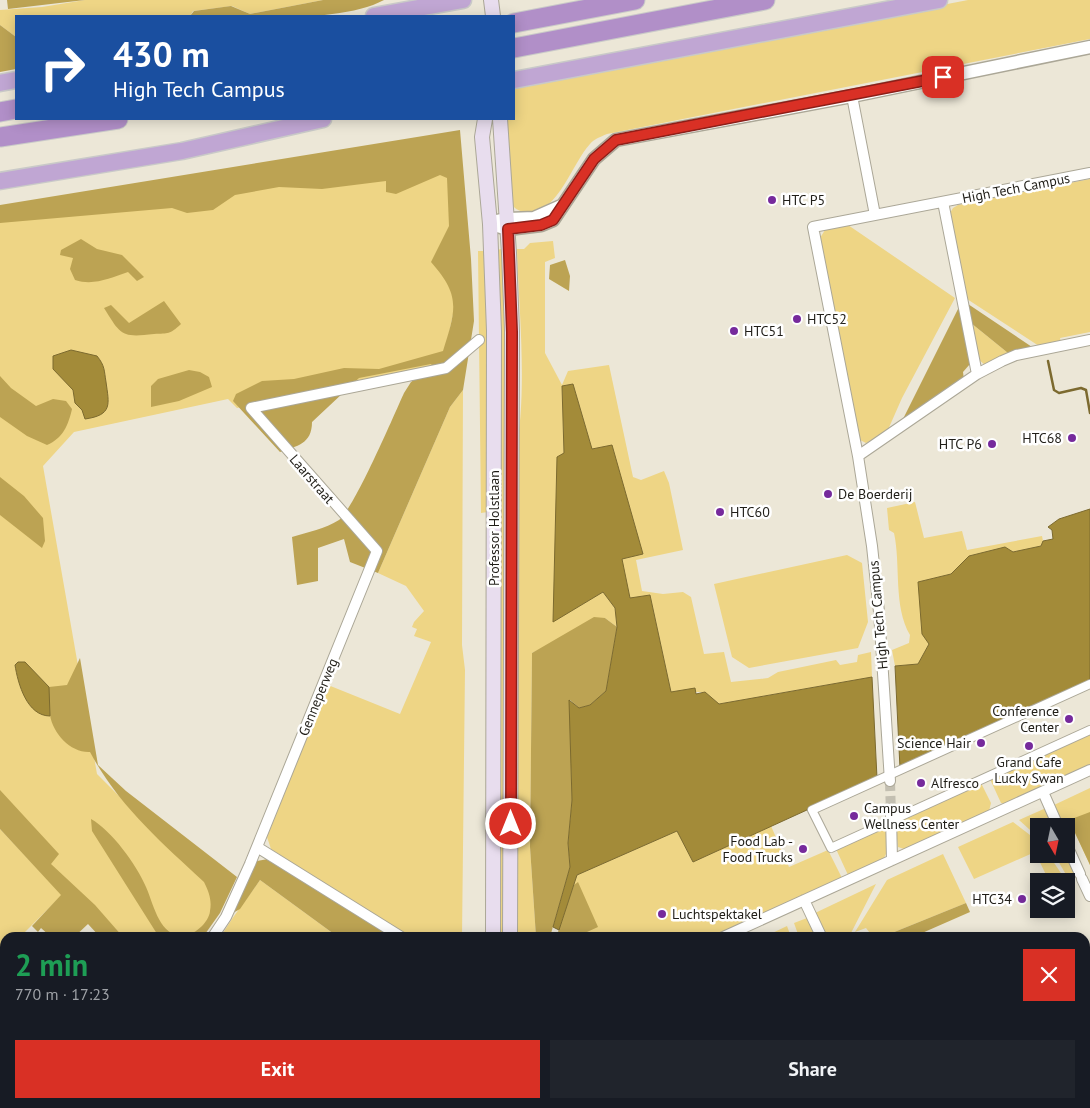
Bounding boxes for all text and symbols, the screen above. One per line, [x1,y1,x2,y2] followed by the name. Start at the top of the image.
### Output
[113,31,210,77] text: 430 m
[30,35,95,100] icon: right
[922,56,964,98] pin
[929,63,957,91] icon: arrive
[113,75,285,103] text: High Tech Campus
[961,169,1071,207] street label: High Tech Campus
[782,191,825,209] place label: HTC P5
[766,194,778,206] marker: HTC P5
[807,310,847,328] place label: HTC52
[791,313,803,325] marker: HTC52
[744,322,784,340] place label: HTC51
[728,325,740,337] marker: HTC51
[1022,429,1062,447] place label: HTC68
[1066,432,1078,444] marker: HTC68
[939,435,982,453] place label: HTC P6
[986,438,998,450] marker: HTC P6
[286,451,339,508] street label: Laarstraat
[485,470,503,586] street label: Professor Holstlaan
[838,485,912,503] place label: De Boerderij
[822,488,834,500] marker: De Boerderij
[730,503,770,521] place label: HTC60
[714,506,726,518] marker: HTC60
[864,560,892,670] street label: High Tech Campus
[294,656,342,738] street label: Genneperweg
[992,702,1059,736] place label: Conference Center
[1063,713,1075,725] marker: Conference Center
[897,734,971,752] place label: Science Hair
[975,737,987,749] marker: Science Hair
[1023,740,1035,752] marker: Grand Cafe Lucky Swan
[994,753,1064,787] place label: Grand Cafe Lucky Swan
[931,774,979,792] place label: Alfresco
[915,777,927,789] marker: Alfresco
[484,797,536,849] position arrow
[864,799,960,833] place label: Campus Wellness Center
[848,810,860,822] marker: Campus Wellness Center
[1030,818,1075,862] north arrow
[1030,818,1075,918] map controls
[722,832,793,866] place label: Food Lab - Food Trucks
[797,843,809,855] marker: Food Lab - Food Trucks
[1030,873,1075,918] button: layers
[972,890,1012,908] place label: HTC34
[1016,893,1028,905] marker: HTC34
[672,905,762,923] place label: Luchtspektakel
[656,908,668,920] marker: Luchtspektakel
[15,945,88,984] text: 2 min
[1023,949,1075,1001] button: close
[15,984,110,1004] text: 770 m · 17:23
[15,1040,540,1098] button: Exit
[550,1040,1075,1098] button: Share

